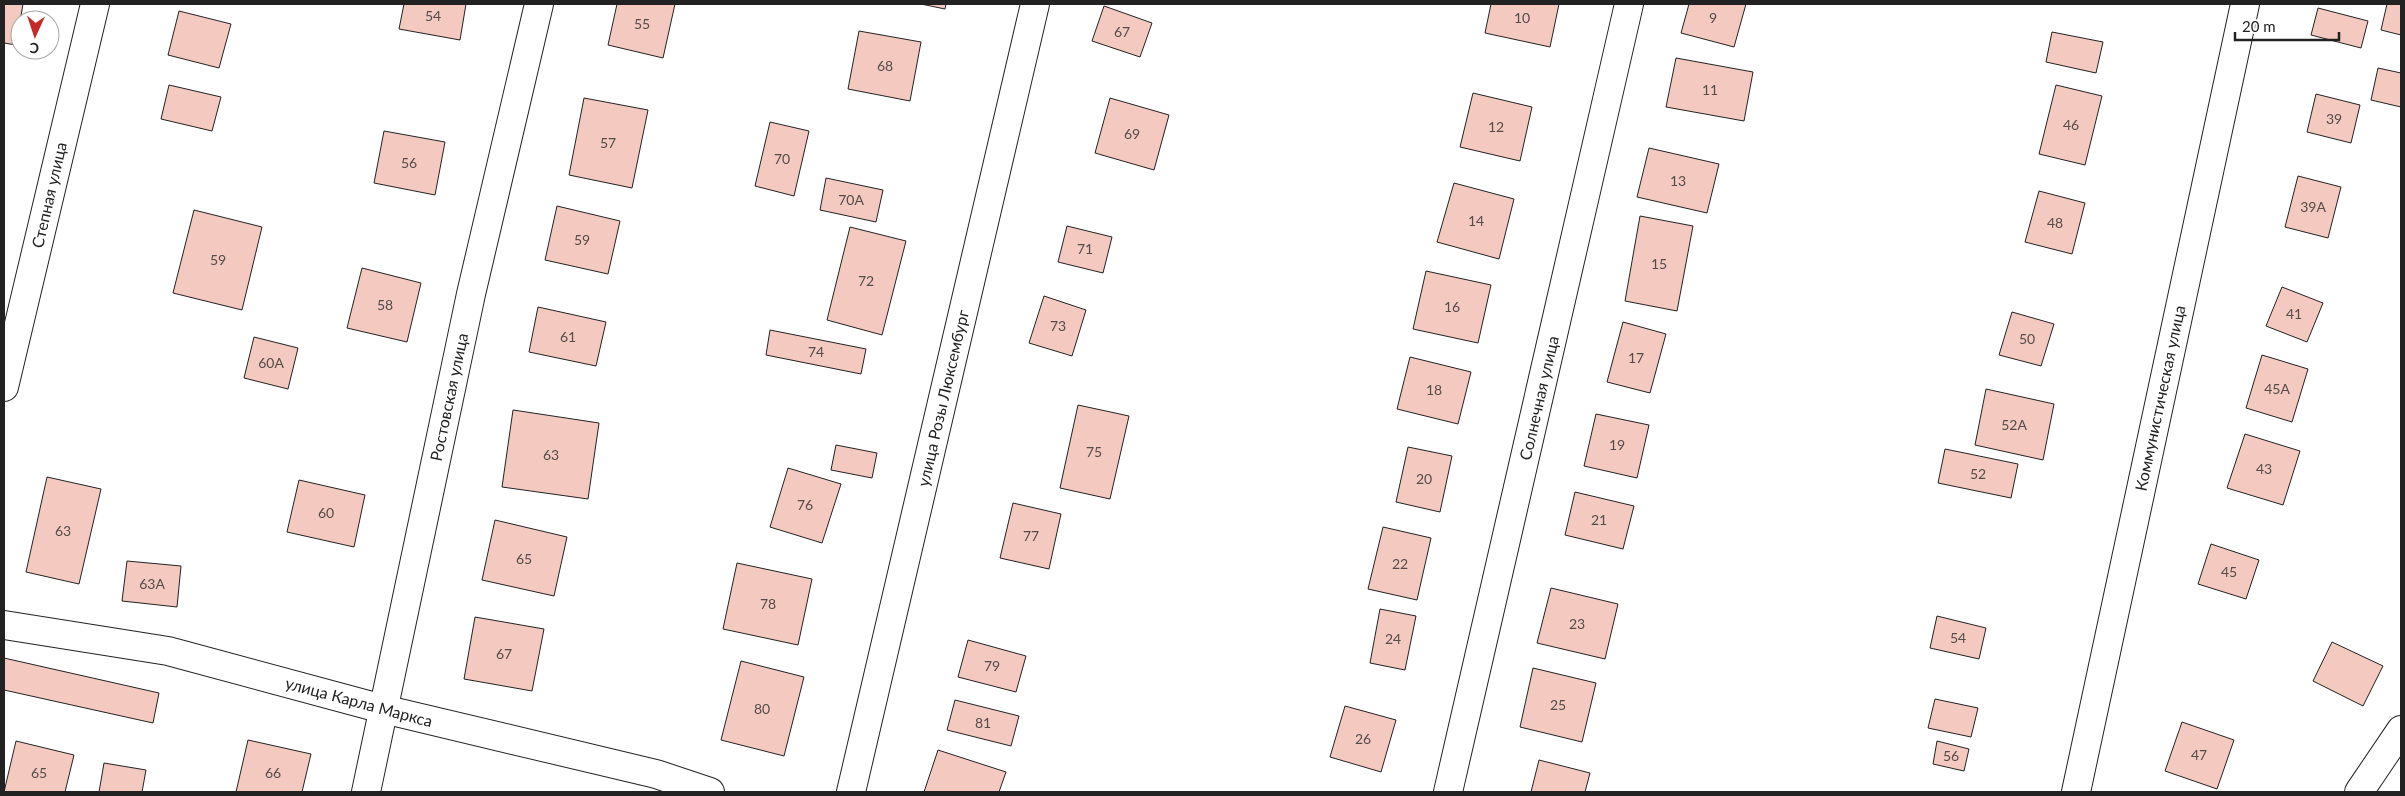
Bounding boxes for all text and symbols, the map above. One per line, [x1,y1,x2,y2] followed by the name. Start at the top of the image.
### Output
[425,7,441,24] house number: 54
[1514,9,1530,26] house number: 10
[1709,9,1717,26] house number: 9
[10,10,60,60] north arrow
[2235,10,2339,42] scale bar
[634,15,650,32] house number: 55
[2242,17,2276,35] text: 20 m
[1114,23,1130,40] house number: 67
[28,40,39,57] text: С
[877,57,893,74] house number: 68
[1702,81,1718,98] house number: 11
[2326,110,2342,127] house number: 39
[2063,116,2079,133] house number: 46
[1488,118,1504,135] house number: 12
[1124,125,1140,142] house number: 69
[600,134,616,151] house number: 57
[27,140,70,250] street label: Степная улица
[774,150,790,167] house number: 70
[401,154,417,171] house number: 56
[1670,172,1686,189] house number: 13
[838,191,864,208] house number: 70А
[2300,198,2326,215] house number: 39А
[1468,212,1484,229] house number: 14
[2047,214,2063,231] house number: 48
[574,231,590,248] house number: 59
[1077,240,1093,257] house number: 71
[210,251,226,268] house number: 59
[1651,255,1667,272] house number: 15
[858,272,874,289] house number: 72
[377,296,393,313] house number: 58
[1444,298,1460,315] house number: 16
[2131,303,2188,493] street label: Коммунистическая улица
[2286,305,2302,322] house number: 41
[913,307,972,488] street label: улица Розы Люксембург
[1050,317,1066,334] house number: 73
[560,328,576,345] house number: 61
[2019,330,2035,347] house number: 50
[426,331,471,463] street label: Ростовская улица
[1515,334,1562,462] street label: Солнечная улица
[808,343,824,360] house number: 74
[1628,349,1644,366] house number: 17
[258,354,284,371] house number: 60А
[2264,380,2290,397] house number: 45А
[1426,381,1442,398] house number: 18
[2001,416,2027,433] house number: 52А
[1609,436,1625,453] house number: 19
[1086,443,1102,460] house number: 75
[543,446,559,463] house number: 63
[2256,460,2272,477] house number: 43
[1970,465,1986,482] house number: 52
[1416,470,1432,487] house number: 20
[797,496,813,513] house number: 76
[318,504,334,521] house number: 60
[1591,511,1607,528] house number: 21
[55,522,71,539] house number: 63
[1023,527,1039,544] house number: 77
[516,550,532,567] house number: 65
[1392,555,1408,572] house number: 22
[2221,563,2237,580] house number: 45
[139,575,165,592] house number: 63А
[760,595,776,612] house number: 78
[1569,615,1585,632] house number: 23
[1950,629,1966,646] house number: 54
[1385,630,1401,647] house number: 24
[496,645,512,662] house number: 67
[984,657,1000,674] house number: 79
[283,673,435,730] street label: улица Карла Маркса
[1550,696,1566,713] house number: 25
[754,700,770,717] house number: 80
[975,714,991,731] house number: 81
[1355,730,1371,747] house number: 26
[2191,746,2207,763] house number: 47
[1943,747,1959,764] house number: 56
[31,764,47,781] house number: 65
[265,764,281,781] house number: 66

